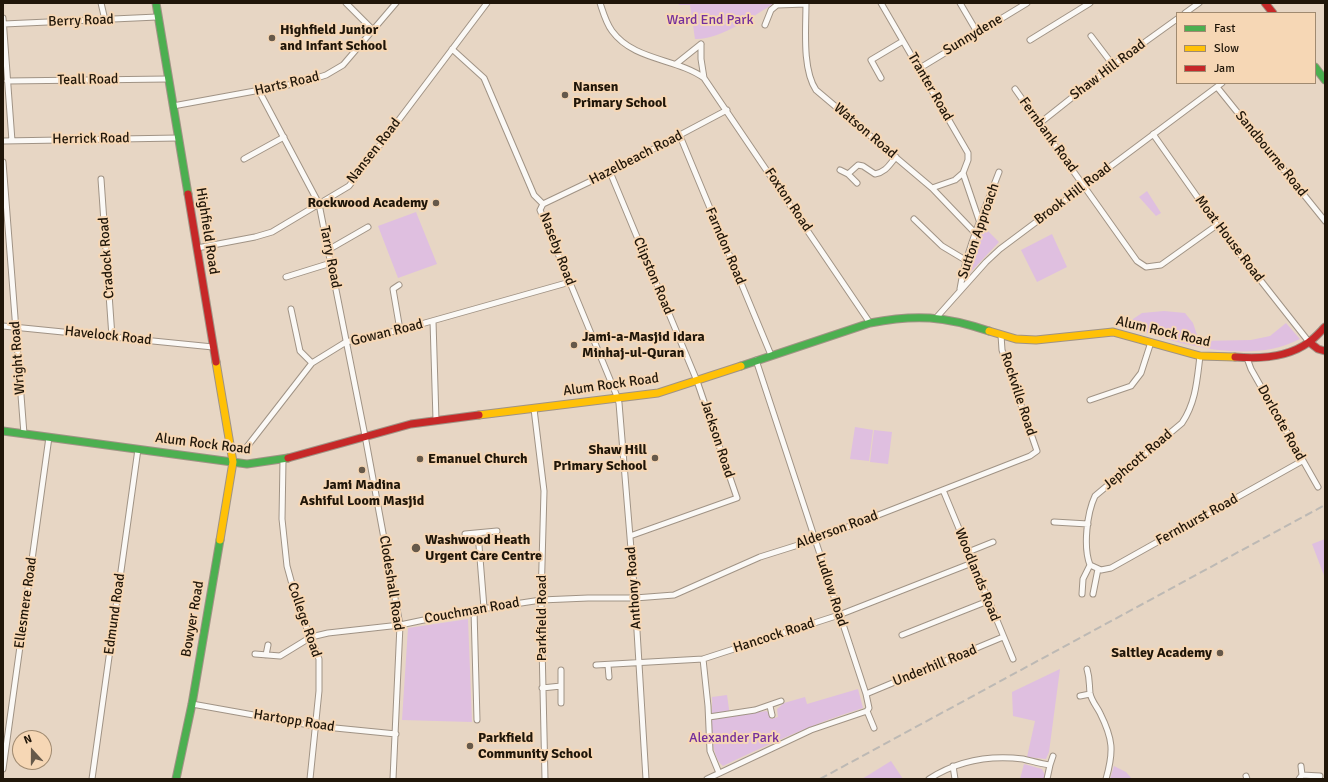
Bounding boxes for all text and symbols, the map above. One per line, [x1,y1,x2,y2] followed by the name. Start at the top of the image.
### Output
[48,11,114,31] street label: Berry Road
[940,11,1006,59] street label: Sunnydene
[667,12,753,28] park label: Ward End Park
[1176,12,1316,84] legend
[1214,21,1235,36] text: Fast
[280,22,387,54] place label: Highfield Junior and Infant School
[267,33,277,43] marker: Highfield Junior and Infant School
[1067,36,1149,104] street label: Shaw Hill Road
[1214,41,1239,56] text: Slow
[904,50,956,124] street label: Tranter Road
[1214,61,1235,76] text: Jam
[253,68,321,100] street label: Harts Road
[57,71,119,89] street label: Teall Road
[573,79,667,112] place label: Nansen Primary School
[560,90,570,100] marker: Nansen Primary School
[1015,94,1081,176] street label: Fernbank Road
[830,100,900,162] street label: Watson Road
[1231,108,1311,200] street label: Sandbourne Road
[343,115,405,187] street label: Nansen Road
[587,127,685,189] street label: Hazelbeach Road
[52,130,130,148] street label: Herrick Road
[1031,160,1115,228] street label: Brook Hill Road
[761,165,815,235] street label: Foxton Road
[955,181,1003,281] street label: Sutton Approach
[192,186,222,276] street label: Highfield Road
[1191,192,1267,286] street label: Moat House Road
[307,195,428,211] place label: Rockwood Academy
[431,198,441,208] marker: Rockwood Academy
[701,205,749,287] street label: Farndon Road
[535,210,579,288] street label: Naseby Road
[96,217,118,299] street label: Cradock Road
[316,224,344,290] street label: Tarry Road
[629,235,677,317] street label: Clipston Road
[1114,313,1212,351] street label: Alum Rock Road
[349,316,425,350] street label: Gowan Road
[7,321,29,395] street label: Wright Road
[64,323,152,349] street label: Havelock Road
[582,329,705,362] place label: Jami-a-Masjid Idara Minhaj-ul-Quran
[569,340,579,350] marker: Jami-a-Masjid Idara Minhaj-ul-Quran
[997,350,1039,438] street label: Rockville Road
[562,370,660,400] street label: Alum Rock Road
[1253,382,1309,464] street label: Dorlcote Road
[697,398,737,480] street label: Jackson Road
[1100,426,1176,494] street label: Jephcott Road
[154,430,252,458] street label: Alum Rock Road
[553,442,647,474] place label: Shaw Hill Primary School
[428,451,528,467] place label: Emanuel Church
[650,453,660,463] marker: Shaw Hill Primary School
[415,454,425,464] marker: Emanuel Church
[357,465,367,475] marker: Jami Madina Ashiful Loom Masjid
[300,477,424,510] place label: Jami Madina Ashiful Loom Masjid
[1153,491,1241,549] street label: Fernhurst Road
[794,507,880,553] street label: Alderson Road
[951,526,1003,624] street label: Woodlands Road
[425,532,542,564] place label: Washwood Heath Urgent Care Centre
[375,534,407,632] street label: Clodeshall Road
[410,542,422,554] marker: Washwood Heath Urgent Care Centre
[623,546,645,630] street label: Anthony Road
[811,551,851,629] street label: Ludlow Road
[11,556,41,650] street label: Ellesmere Road
[101,572,129,656] street label: Edmund Road
[534,575,550,661] street label: Parkfield Road
[178,579,208,659] street label: Bowyer Road
[283,580,325,660] street label: College Road
[423,594,521,628] street label: Couchman Road
[731,615,817,657] street label: Hancock Road
[891,642,979,690] street label: Underhill Road
[1111,645,1212,661] place label: Saltley Academy
[1215,648,1225,658] marker: Saltley Academy
[252,706,336,736] street label: Hartopp Road
[12,730,52,770] north arrow
[478,730,592,762] place label: Parkfield Community School
[689,730,779,746] park label: Alexander Park
[22,732,34,747] text: N
[465,741,475,751] marker: Parkfield Community School

